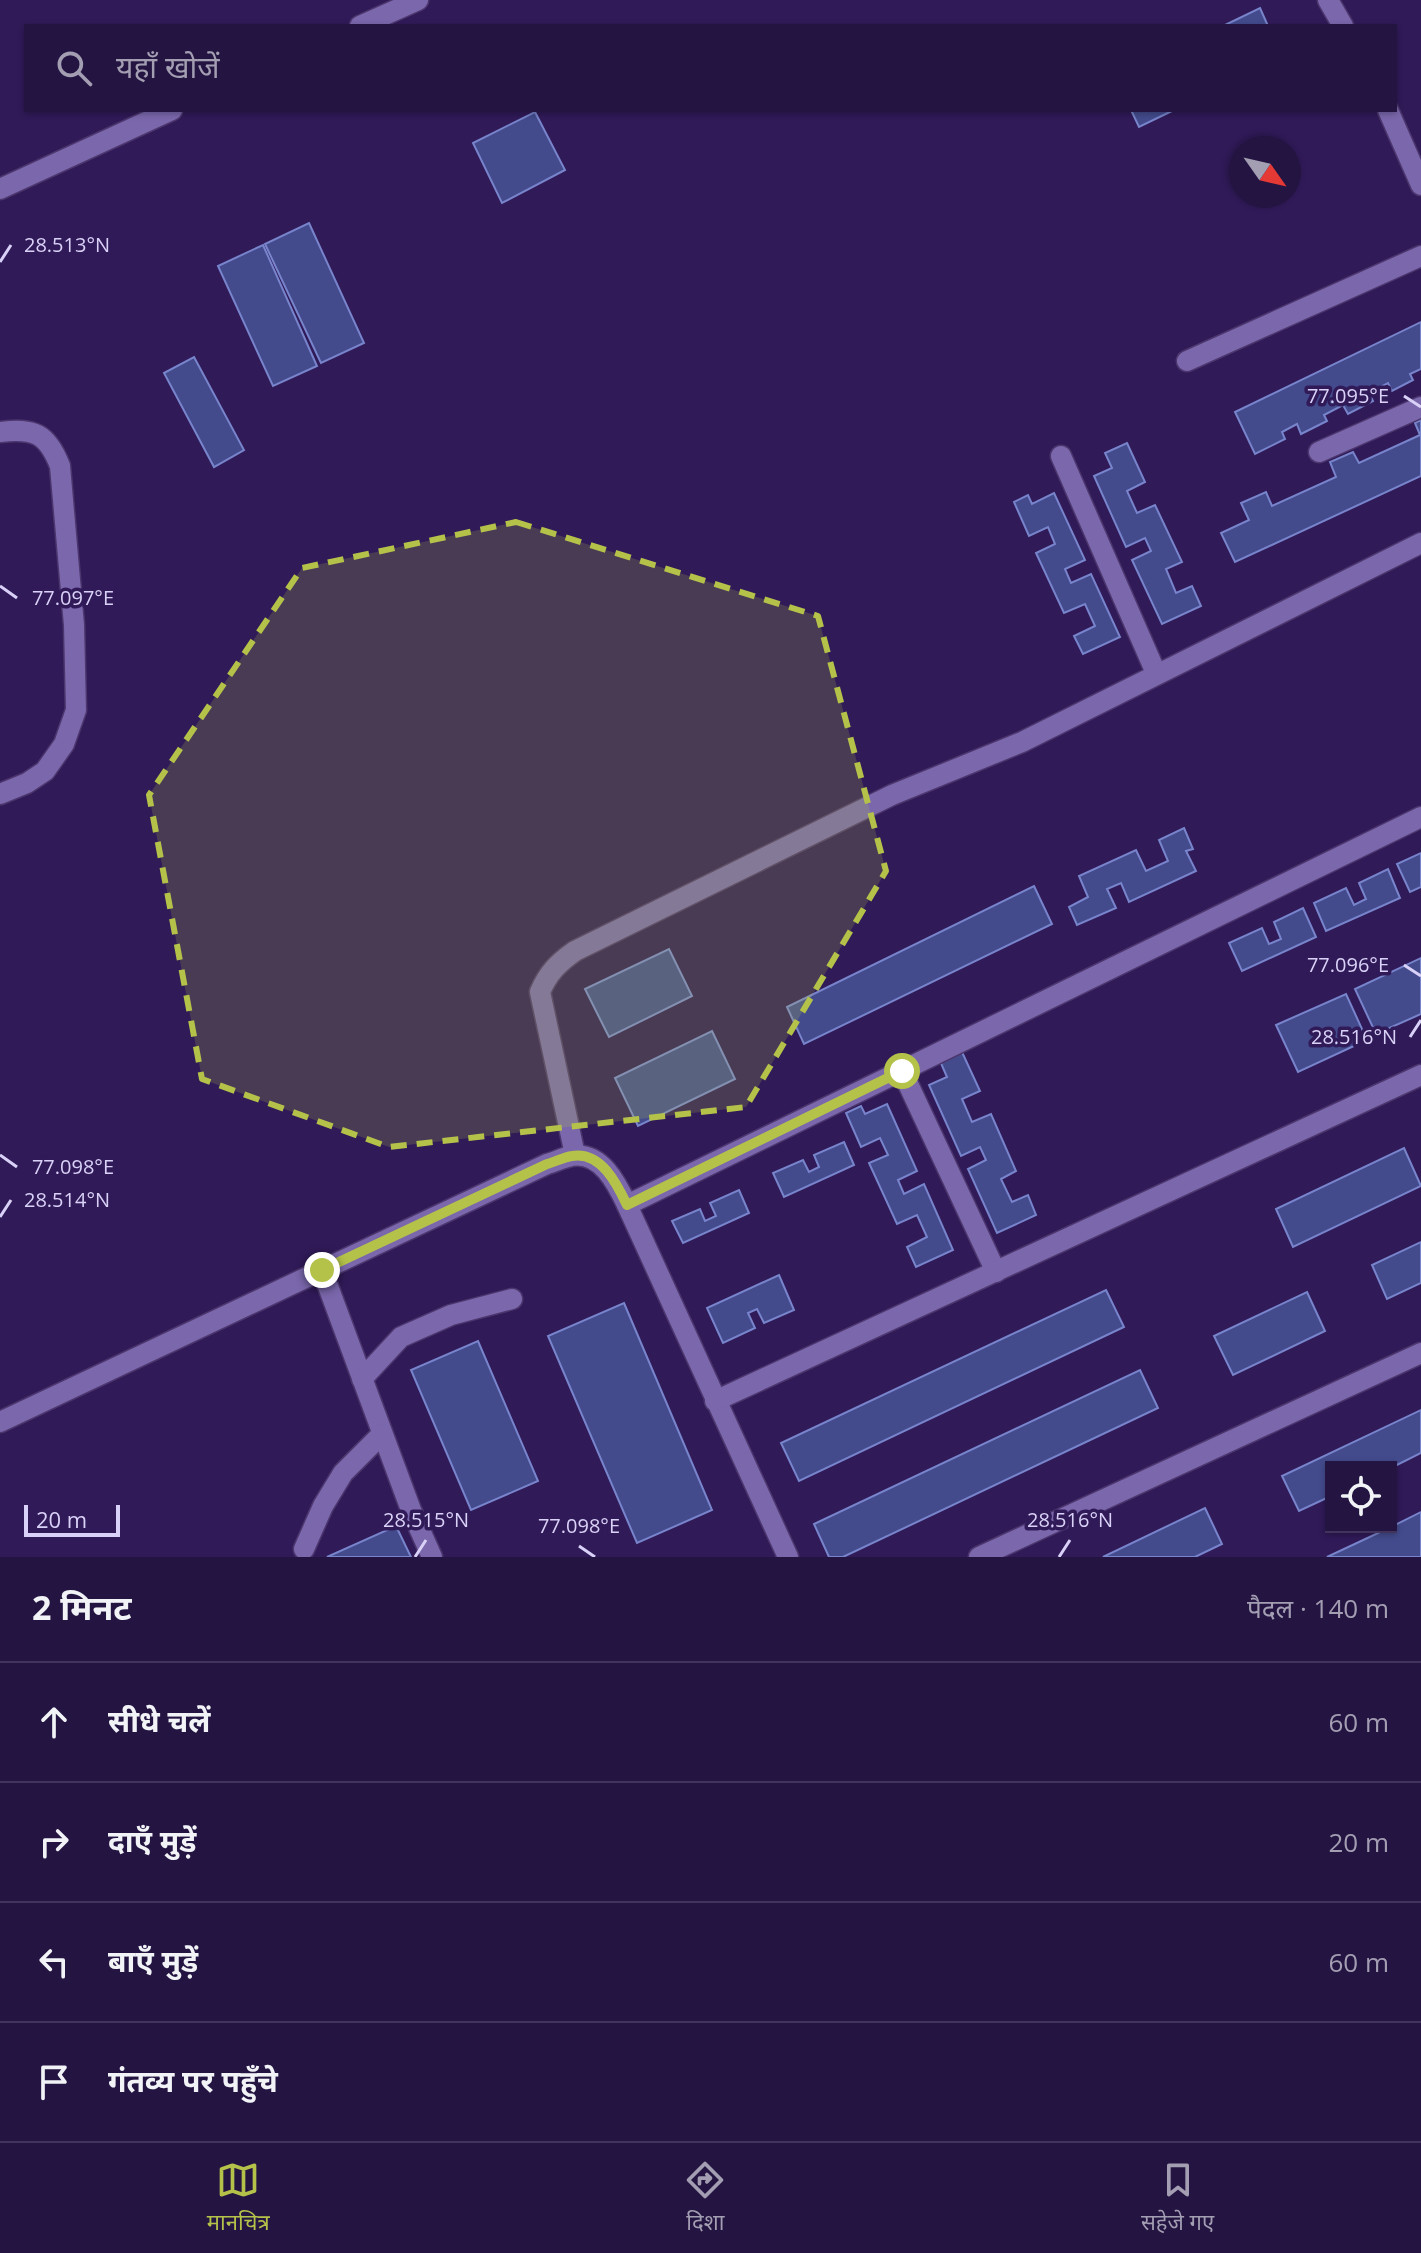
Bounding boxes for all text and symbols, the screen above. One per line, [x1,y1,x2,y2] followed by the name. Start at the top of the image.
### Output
[24,24,1397,112] search box
[52,46,96,90] icon: search
[116,46,219,87] text: यहाँ खोजें
[1229,136,1301,208] north arrow
[24,231,110,258] text: 28.513°N
[1307,382,1389,409] text: 77.095°E
[32,584,114,611] text: 77.097°E
[1307,951,1389,978] text: 77.096°E
[1311,1023,1397,1050] text: 28.516°N
[884,1053,920,1089] route start
[32,1153,114,1180] text: 77.098°E
[24,1186,110,1213] text: 28.514°N
[304,1252,340,1288] route end
[1325,1461,1397,1533] map controls
[1325,1461,1397,1533] button: locate
[24,1501,120,1537] scale bar
[36,1504,87,1534] text: 20 m
[383,1506,469,1533] text: 28.515°N
[1027,1506,1113,1533] text: 28.516°N
[538,1512,620,1539] text: 77.098°E
[32,1584,132,1630] text: 2 मिनट
[1247,1590,1389,1626] text: पैदल · 140 m
[32,1700,76,1744] icon: ahead
[108,1700,210,1741] text: सीधे चलें
[1328,1704,1389,1740] text: 60 m
[32,1820,76,1864] icon: right
[108,1820,196,1861] text: दाएँ मुड़ें
[1328,1824,1389,1860] text: 20 m
[32,1940,76,1984] icon: left
[108,1940,198,1981] text: बाएँ मुड़ें
[1328,1944,1389,1980] text: 60 m
[32,2060,76,2104] icon: arrive
[108,2060,278,2101] text: गंतव्य पर पहुँचे
[207,2158,270,2239] tab: मानचित्र
[683,2158,727,2239] tab: दिशा
[1141,2158,1214,2239] tab: सहेजे गए

